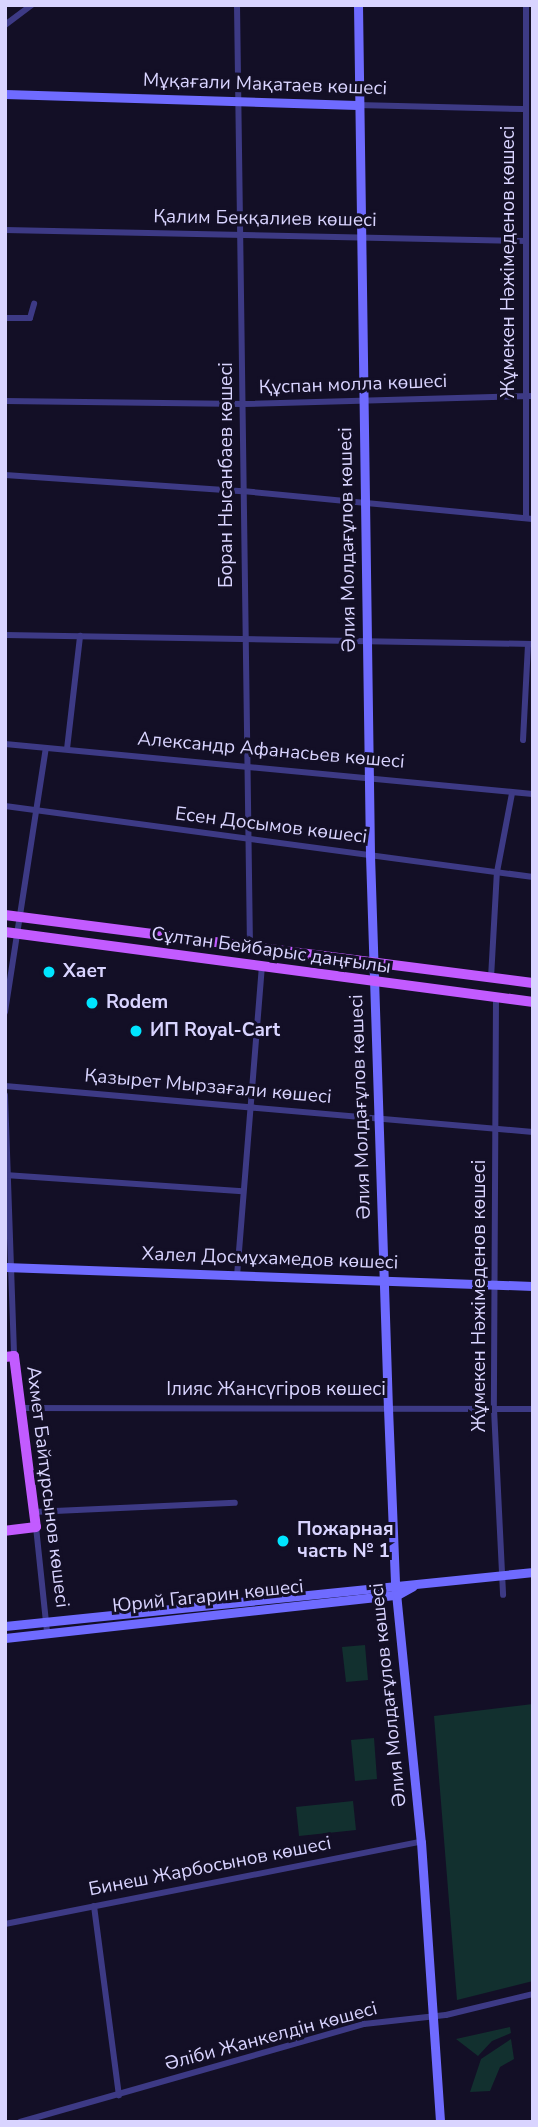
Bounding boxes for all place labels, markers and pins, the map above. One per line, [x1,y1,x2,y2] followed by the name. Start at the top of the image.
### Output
[63,961,106,983] place label: Хает
[41,964,57,980] marker: Хает
[106,992,168,1014] place label: Rodem
[84,995,100,1011] marker: Rodem
[150,1020,280,1042] place label: ИП Royal-Cart
[128,1023,144,1039] marker: ИП Royal-Cart
[297,1519,394,1563] place label: Пожарная часть № 1
[275,1533,291,1549] marker: Пожарная часть № 1

